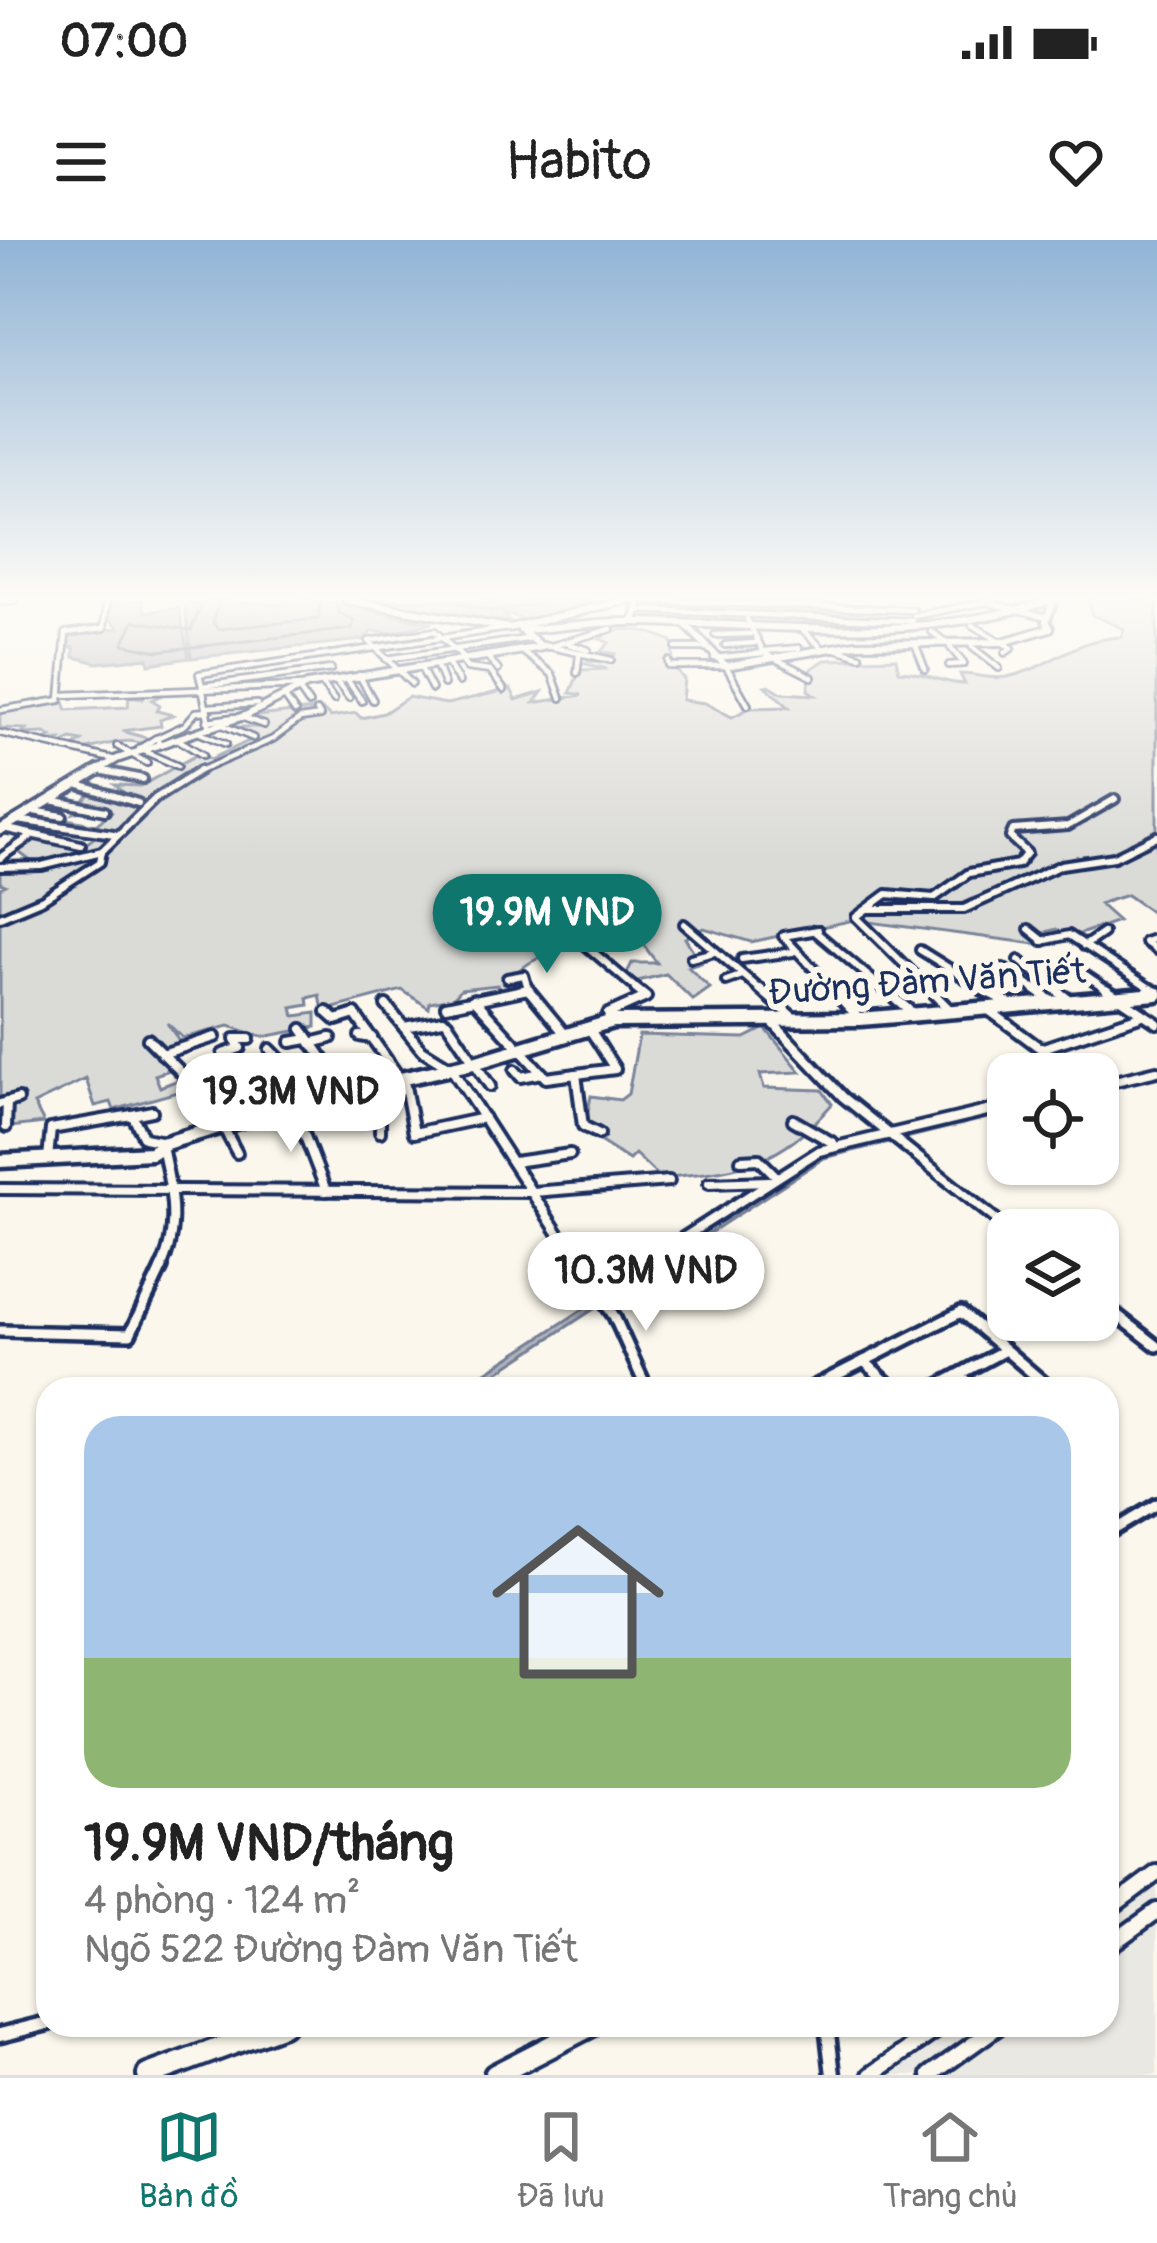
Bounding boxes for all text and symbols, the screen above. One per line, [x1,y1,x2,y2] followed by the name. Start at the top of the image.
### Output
[60,14,188,70] text: 07:00
[505,128,652,196] text: Habito
[48,129,114,195] icon: menu
[1043,129,1109,195] icon: heart
[410,874,684,976] pin: 19.9M VND
[460,888,634,937] text: 19.9M VND
[767,948,1088,1016] street label: Đường Đàm Văn Tiết
[154,1053,428,1155] pin: 19.3M VND
[987,1053,1119,1341] map controls
[987,1053,1119,1185] button: locate
[203,1067,379,1116] text: 19.3M VND
[987,1209,1119,1341] button: layers
[509,1232,783,1334] pin: 10.3M VND
[555,1246,737,1295] text: 10.3M VND
[470,1494,686,1710] icon: home
[84,1812,454,1876] text: 19.9M VND/tháng
[84,1876,360,1925] text: 4 phòng · 124 m²
[84,1925,578,1974] text: Ngõ 522 Đường Đàm Văn Tiết
[139,2104,239,2217] tab: Bản đồ
[517,2104,605,2217] tab: Đã lưu
[883,2104,1018,2217] tab: Trang chủ

